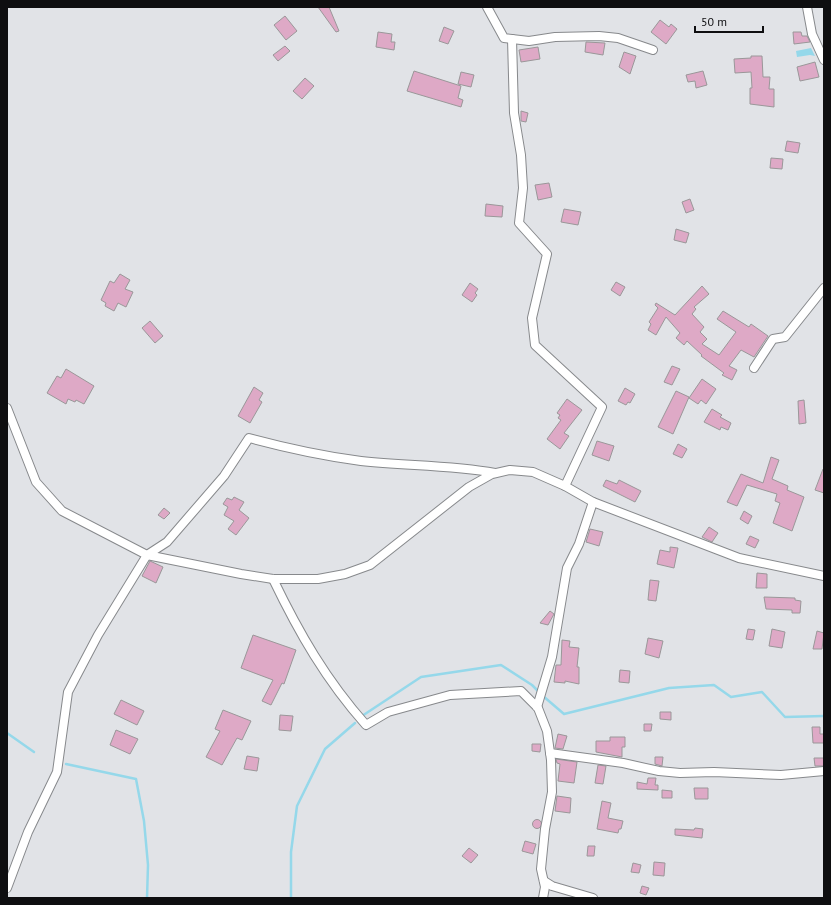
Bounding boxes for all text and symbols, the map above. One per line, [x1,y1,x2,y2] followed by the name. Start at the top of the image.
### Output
[695,8,763,34] scale bar
[701,14,727,29] text: 50 m

